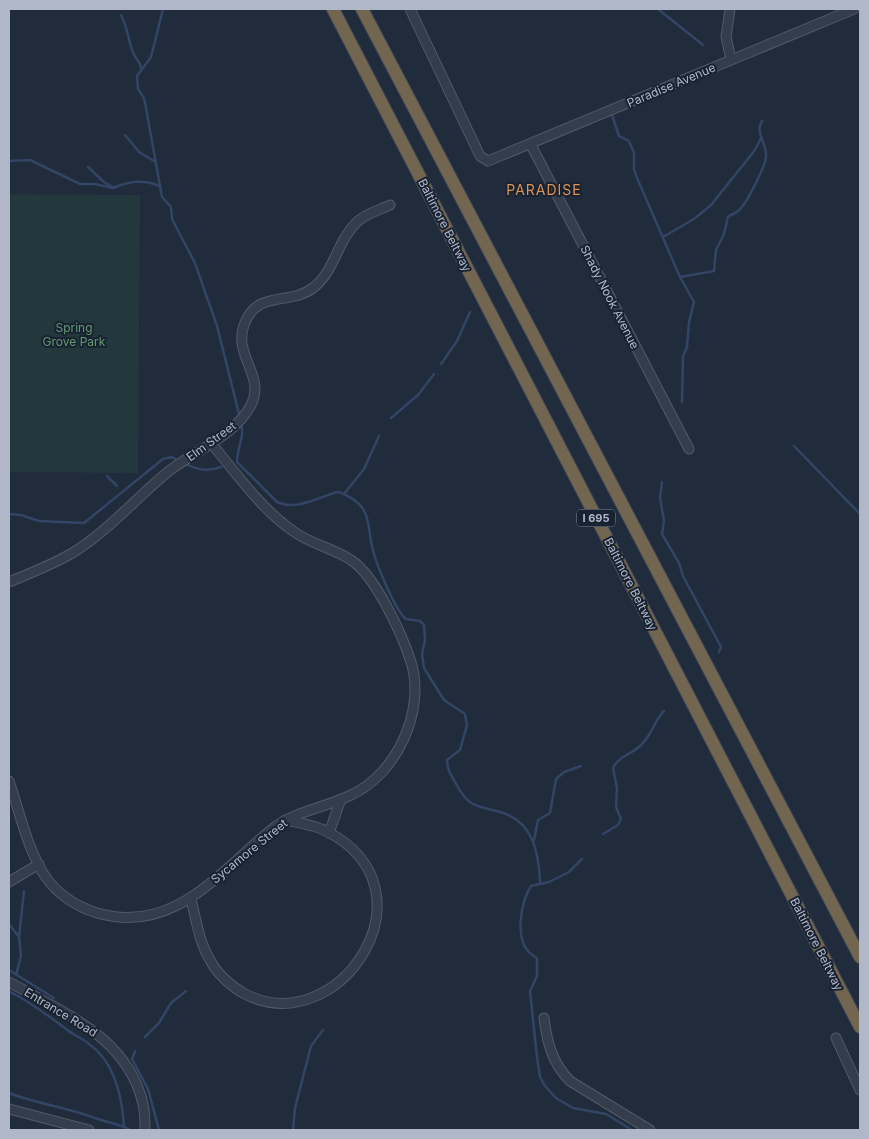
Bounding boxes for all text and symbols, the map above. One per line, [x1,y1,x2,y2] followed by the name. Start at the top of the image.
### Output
[624,60,718,110] street label: Paradise Avenue
[415,176,475,274] street label: Baltimore Beltway
[506,181,582,198] district label: PARADISE
[577,243,643,351] street label: Shady Nook Avenue
[43,320,106,349] park label: Spring Grove Park
[183,418,239,464] street label: Elm Street
[577,509,615,526] road number: I 695
[601,535,661,633] street label: Baltimore Beltway
[208,815,290,886] street label: Sycamore Street
[787,895,847,993] street label: Baltimore Beltway
[22,984,100,1040] street label: Entrance Road

